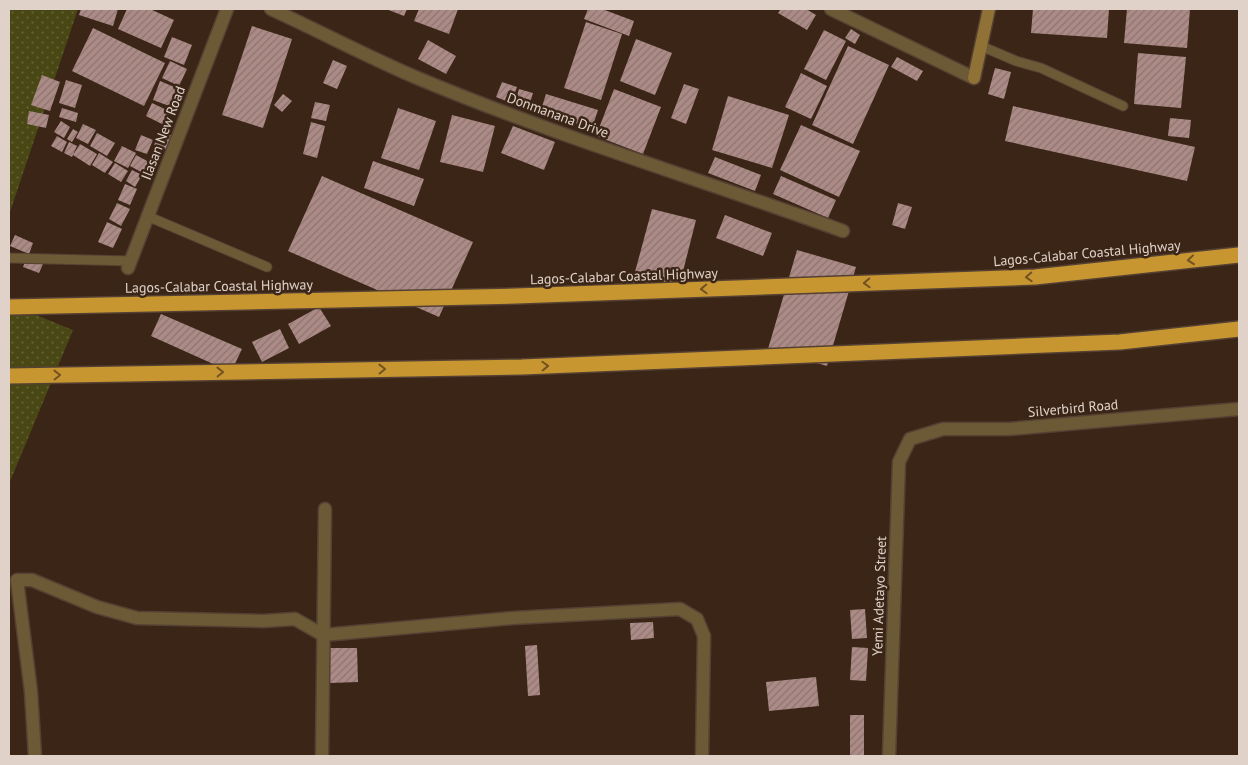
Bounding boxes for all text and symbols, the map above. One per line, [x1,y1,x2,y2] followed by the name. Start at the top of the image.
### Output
[137,84,189,182] street label: Ilasan New Road
[505,88,611,142] street label: Donmanana Drive
[993,236,1182,270] street label: Lagos-Calabar Coastal Highway
[1186,254,1194,265] one-way arrow
[530,264,719,288] street label: Lagos-Calabar Coastal Highway
[1025,272,1033,283] one-way arrow
[125,275,314,297] street label: Lagos-Calabar Coastal Highway
[863,278,871,289] one-way arrow
[700,284,708,294] one-way arrow
[541,360,549,371] one-way arrow
[379,364,387,374] one-way arrow
[216,367,224,377] one-way arrow
[54,370,62,380] one-way arrow
[1027,395,1119,421] street label: Silverbird Road
[868,535,890,656] street label: Yemi Adetayo Street

